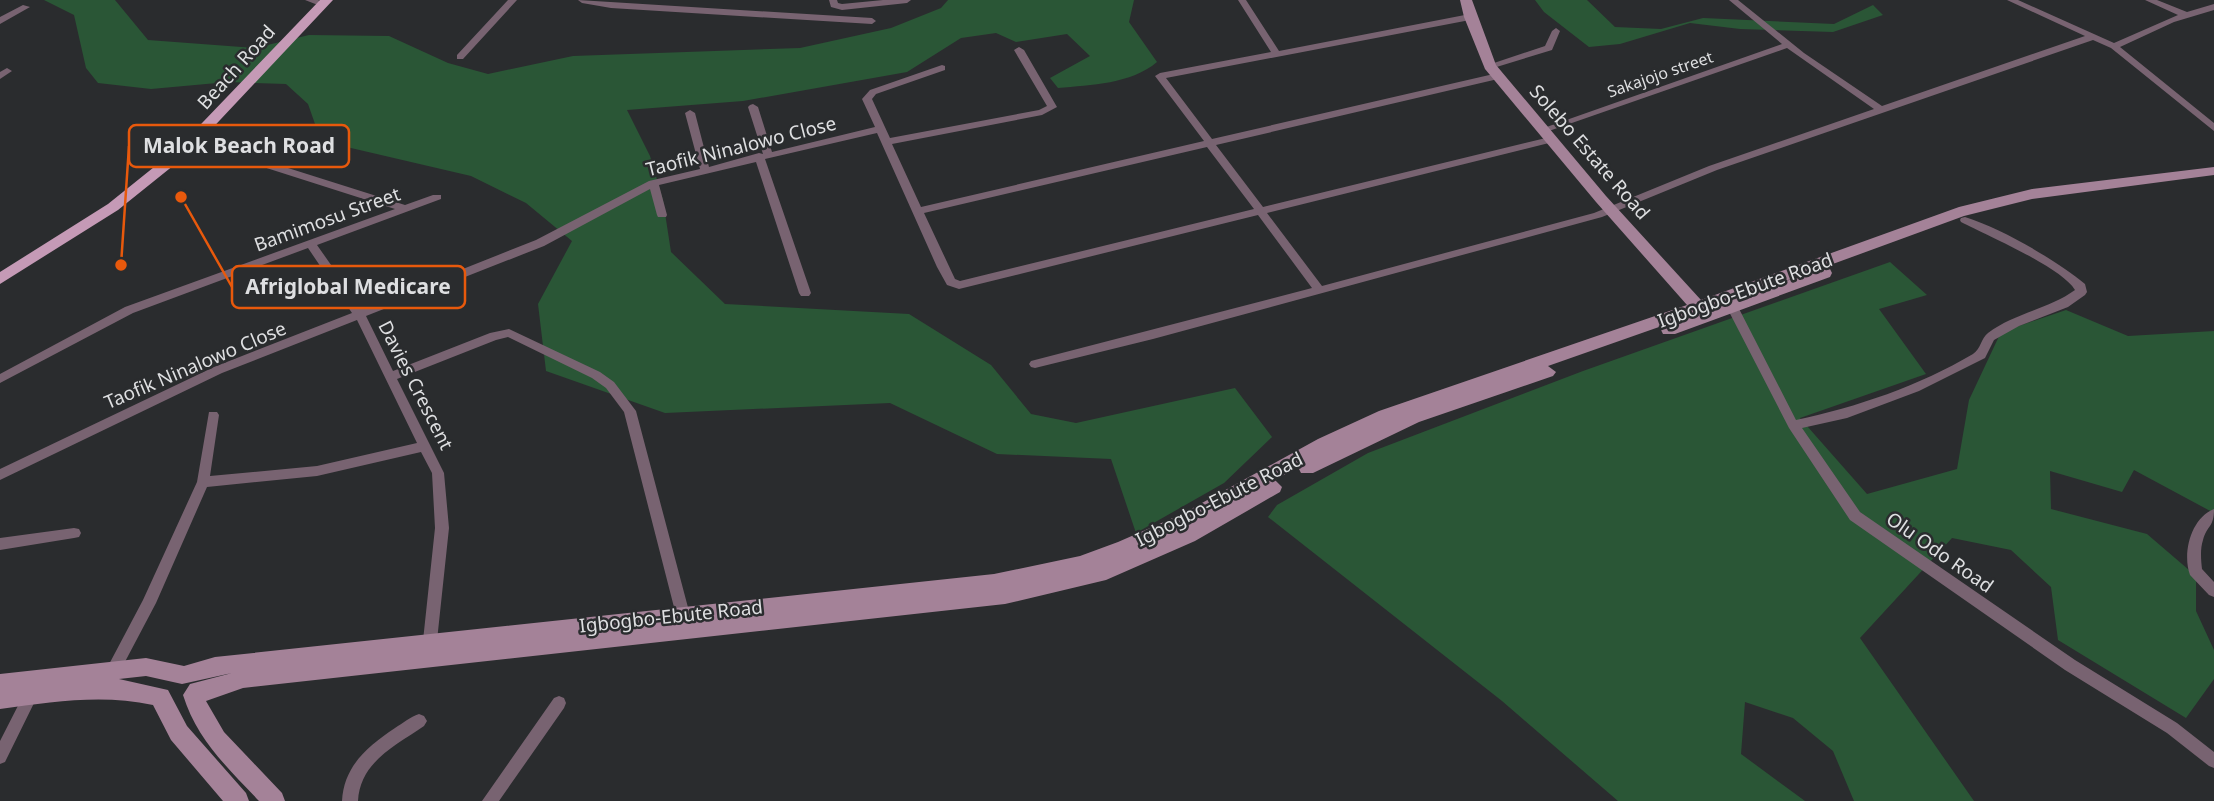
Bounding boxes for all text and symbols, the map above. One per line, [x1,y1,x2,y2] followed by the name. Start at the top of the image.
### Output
[191,19,281,115] street label: Beach Road
[1604,46,1716,102] street label: Sakajojo street
[1524,79,1656,225] street label: Solebo Estate Road
[643,110,839,182] street label: Taofik Ninalowo Close
[129,125,349,167] callout: Malok Beach Road
[143,131,335,159] text: Malok Beach Road
[250,180,404,258] street label: Bamimosu Street
[1654,246,1836,334] street label: Igbogbo-Ebute Road
[232,266,465,308] callout: Afriglobal Medicare
[245,272,451,300] text: Afriglobal Medicare
[100,315,290,415] street label: Taofik Ninalowo Close
[372,316,460,454] street label: Davies Crescent
[1131,446,1307,552] street label: Igbogbo-Ebute Road
[1881,505,1999,599] street label: Olu Odo Road
[578,593,764,639] street label: Igbogbo-Ebute Road

